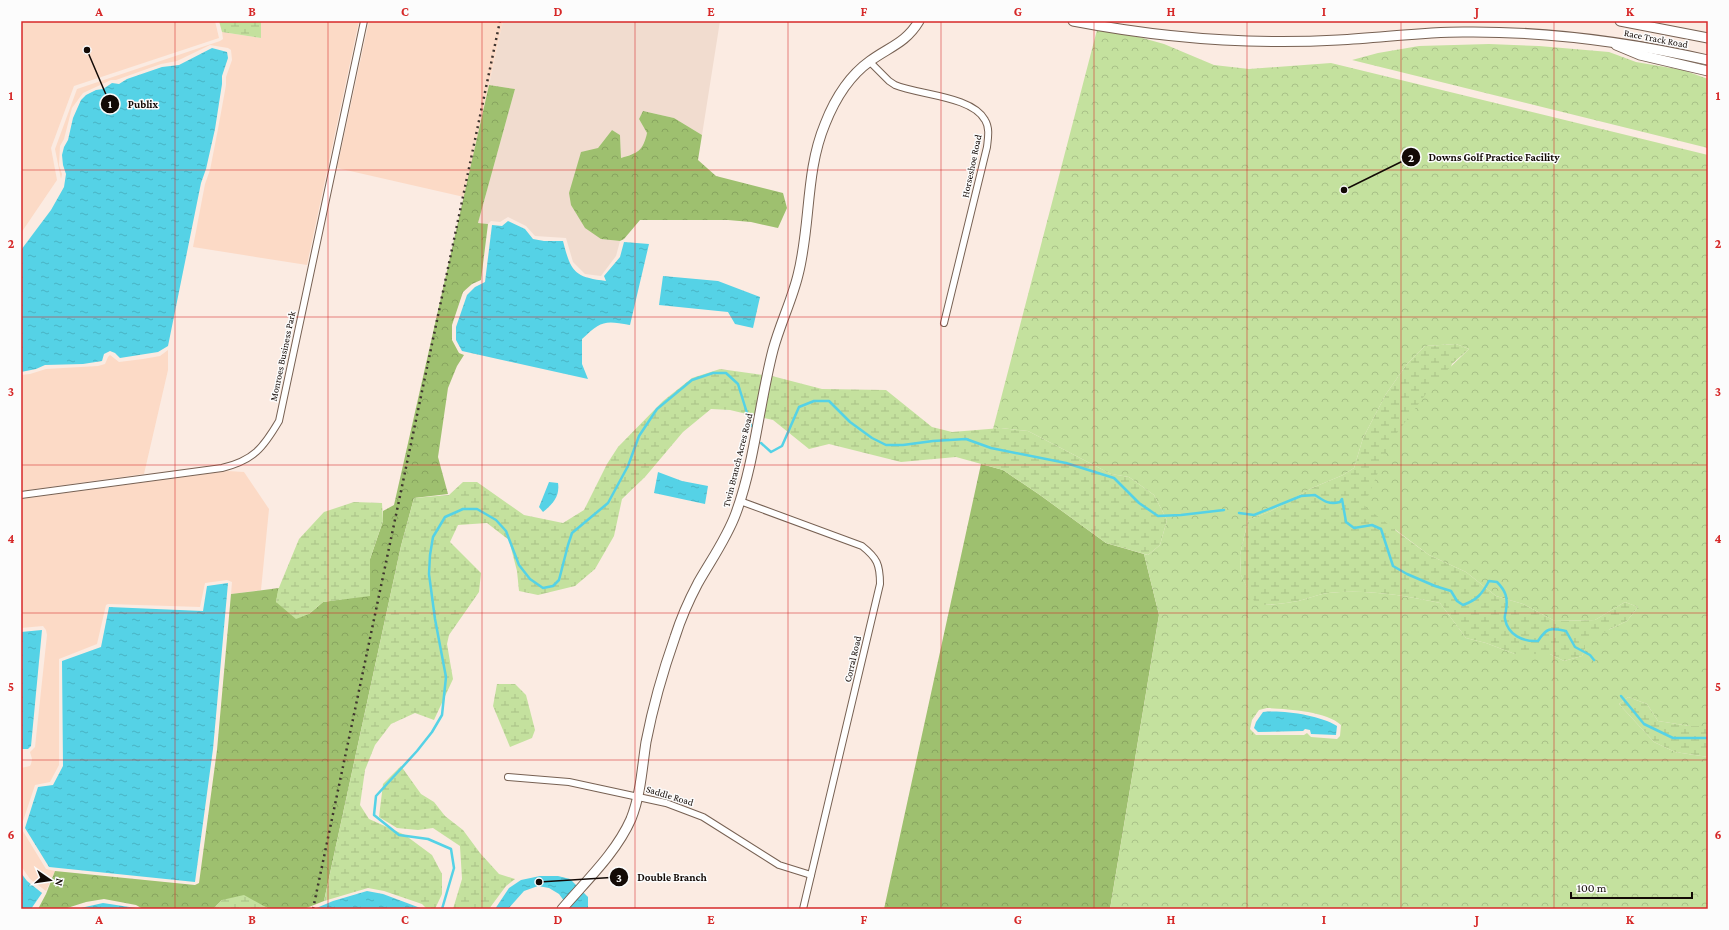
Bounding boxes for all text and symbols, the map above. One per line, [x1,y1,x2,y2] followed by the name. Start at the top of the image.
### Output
[94,4,103,19] text: A
[248,4,256,19] text: B
[401,4,409,19] text: C
[554,4,563,19] text: D
[707,4,715,19] text: E
[861,4,868,19] text: F
[1014,4,1022,19] text: G
[1167,4,1176,19] text: H
[1322,4,1326,19] text: I
[1473,4,1479,19] text: J
[1626,4,1635,19] text: K
[1623,27,1690,50] street label: Race Track Road
[9,88,14,103] text: 1
[1716,88,1721,103] text: 1
[100,93,167,116] callout: Publix
[108,97,113,111] text: 1
[128,98,159,110] text: Publix
[959,133,984,199] street label: Horseshoe Road
[1401,146,1568,169] callout: Downs Golf Practice Facility
[1408,151,1414,165] text: 2
[1429,151,1560,163] text: Downs Golf Practice Facility
[8,236,15,251] text: 2
[1715,236,1722,251] text: 2
[268,310,297,402] street label: Monroes Business Park
[8,384,14,399] text: 3
[1715,384,1721,399] text: 3
[720,411,755,508] street label: Twin Branch Acres Road
[7,531,15,546] text: 4
[1714,531,1722,546] text: 4
[842,634,863,683] street label: Corral Road
[8,679,14,694] text: 5
[1715,679,1721,694] text: 5
[645,783,696,808] street label: Saddle Road
[7,827,15,842] text: 6
[1714,827,1722,842] text: 6
[30,860,70,900] north arrow
[609,866,714,889] callout: Double Branch
[616,871,622,885] text: 3
[637,871,707,883] text: Double Branch
[1571,874,1692,900] scale bar
[53,877,66,888] text: N
[1577,881,1607,895] text: 100 m
[94,912,103,927] text: A
[248,912,256,927] text: B
[401,912,409,927] text: C
[554,912,563,927] text: D
[707,912,715,927] text: E
[861,912,868,927] text: F
[1014,912,1022,927] text: G
[1167,912,1176,927] text: H
[1322,912,1326,927] text: I
[1473,912,1479,927] text: J
[1626,912,1635,927] text: K

